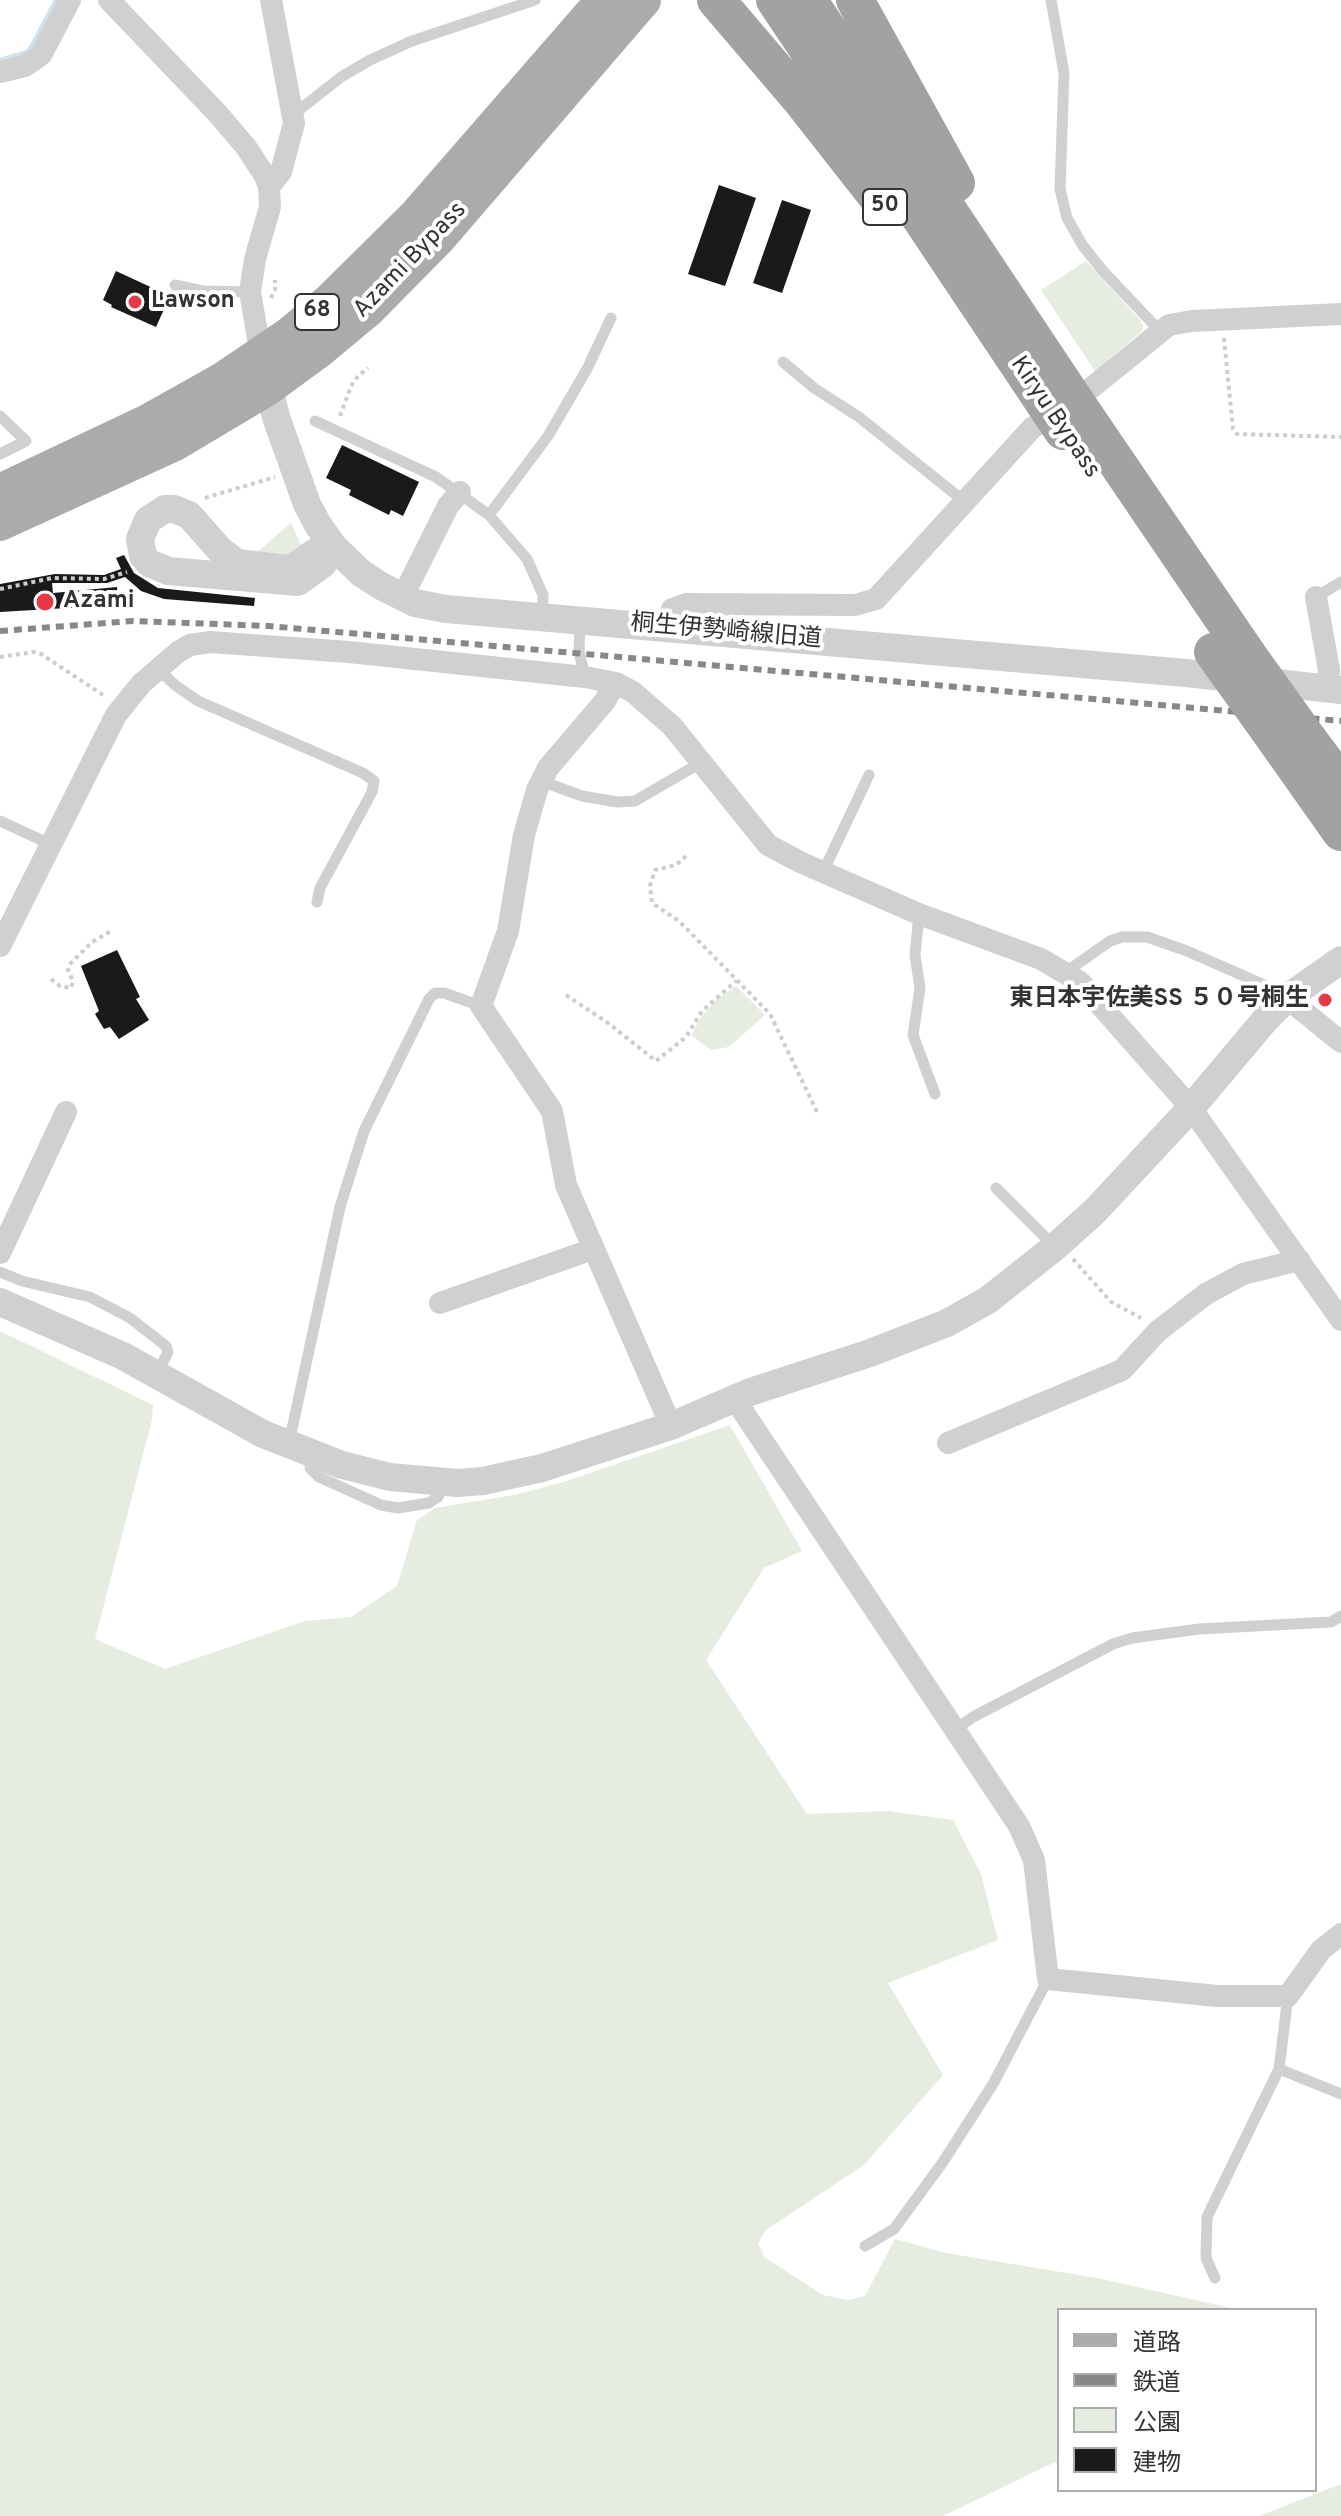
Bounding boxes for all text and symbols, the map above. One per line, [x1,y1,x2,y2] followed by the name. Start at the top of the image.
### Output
[863,189,907,225] road number: 50
[348,197,474,325] street label: Azami Bypass
[151,288,235,316] place label: Lawson
[126,293,144,311] marker: Lawson
[295,294,339,330] road number: 68
[1003,352,1105,484] street label: Kiryu Bypass
[63,588,135,616] place label: Azami
[34,591,56,613] marker: Azami
[629,610,823,656] street label: 桐生伊勢崎線旧道
[1010,986,1309,1014] place label: 東日本宇佐美SS ５０号桐生
[1316,991,1334,1009] marker: 東日本宇佐美SS ５０号桐生
[1057,2308,1317,2492] legend
[1133,2329,1181,2359] text: 道路
[1133,2369,1181,2399] text: 鉄道
[1133,2409,1181,2439] text: 公園
[1133,2449,1181,2479] text: 建物

